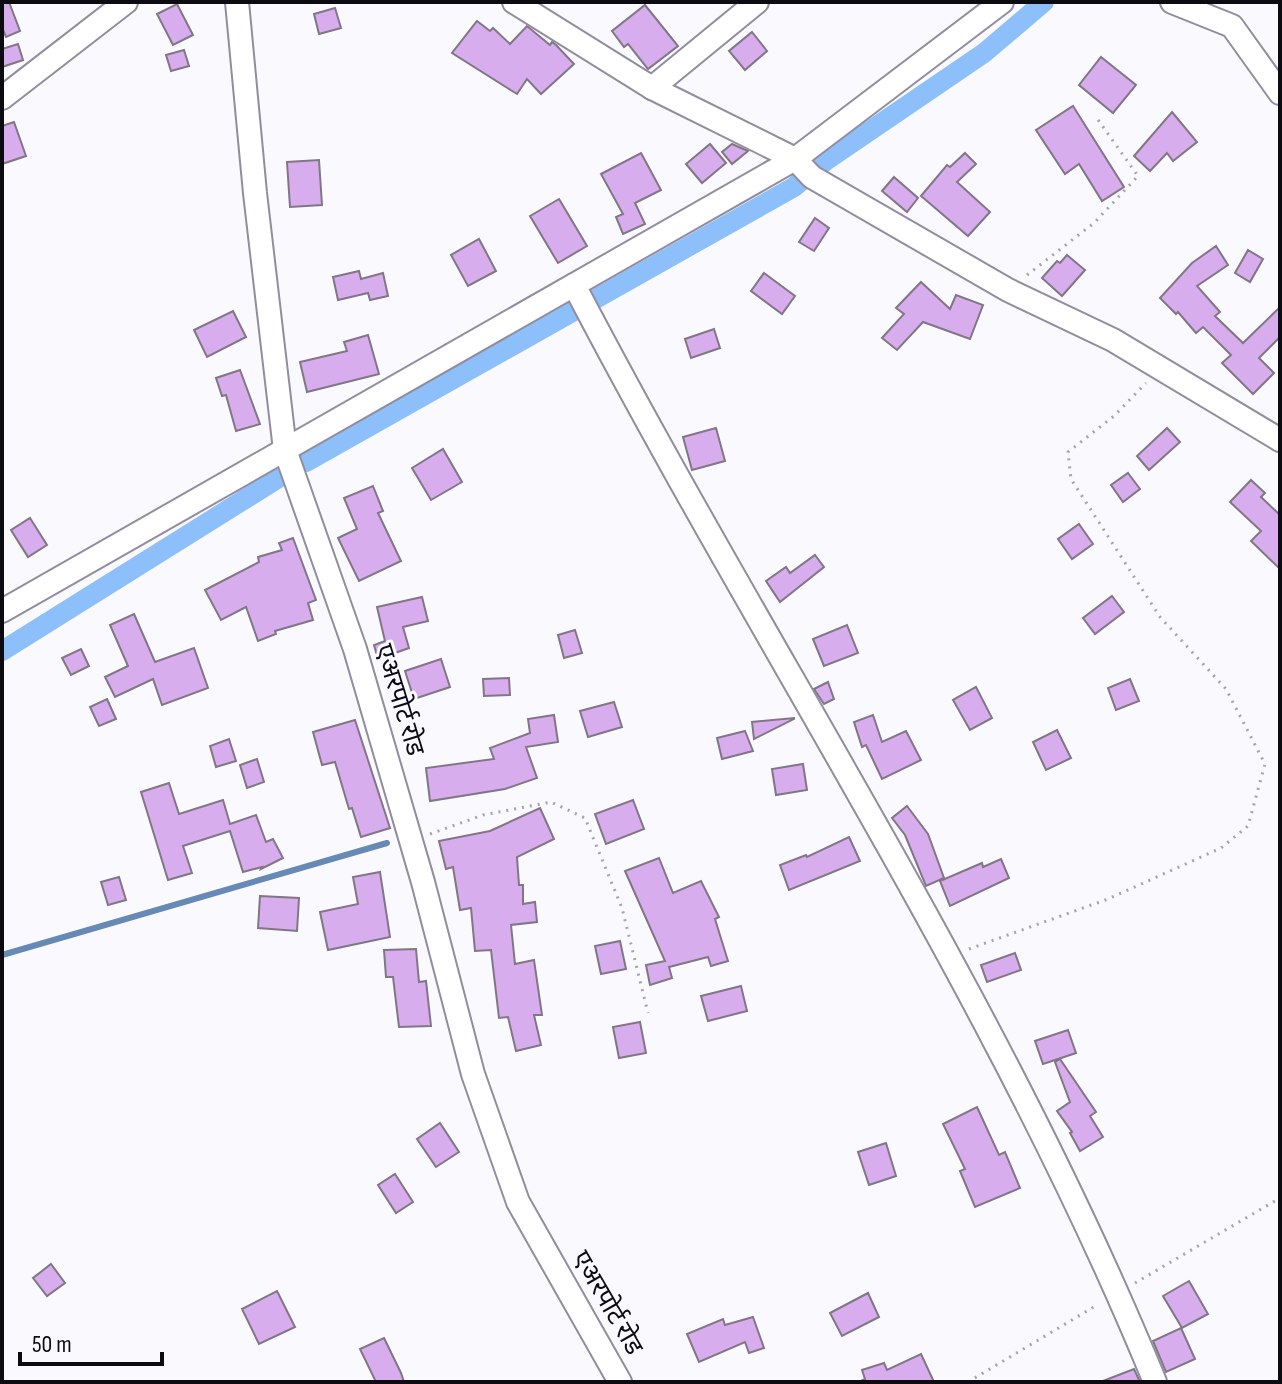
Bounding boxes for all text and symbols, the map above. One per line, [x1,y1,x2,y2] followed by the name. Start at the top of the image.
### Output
[367,640,432,761] street label: एअरपोर्ट रोड
[565,1245,651,1361] street label: एअरपोर्ट रोड
[20,1316,162,1366] scale bar
[32,1330,72,1359] text: 50 m

